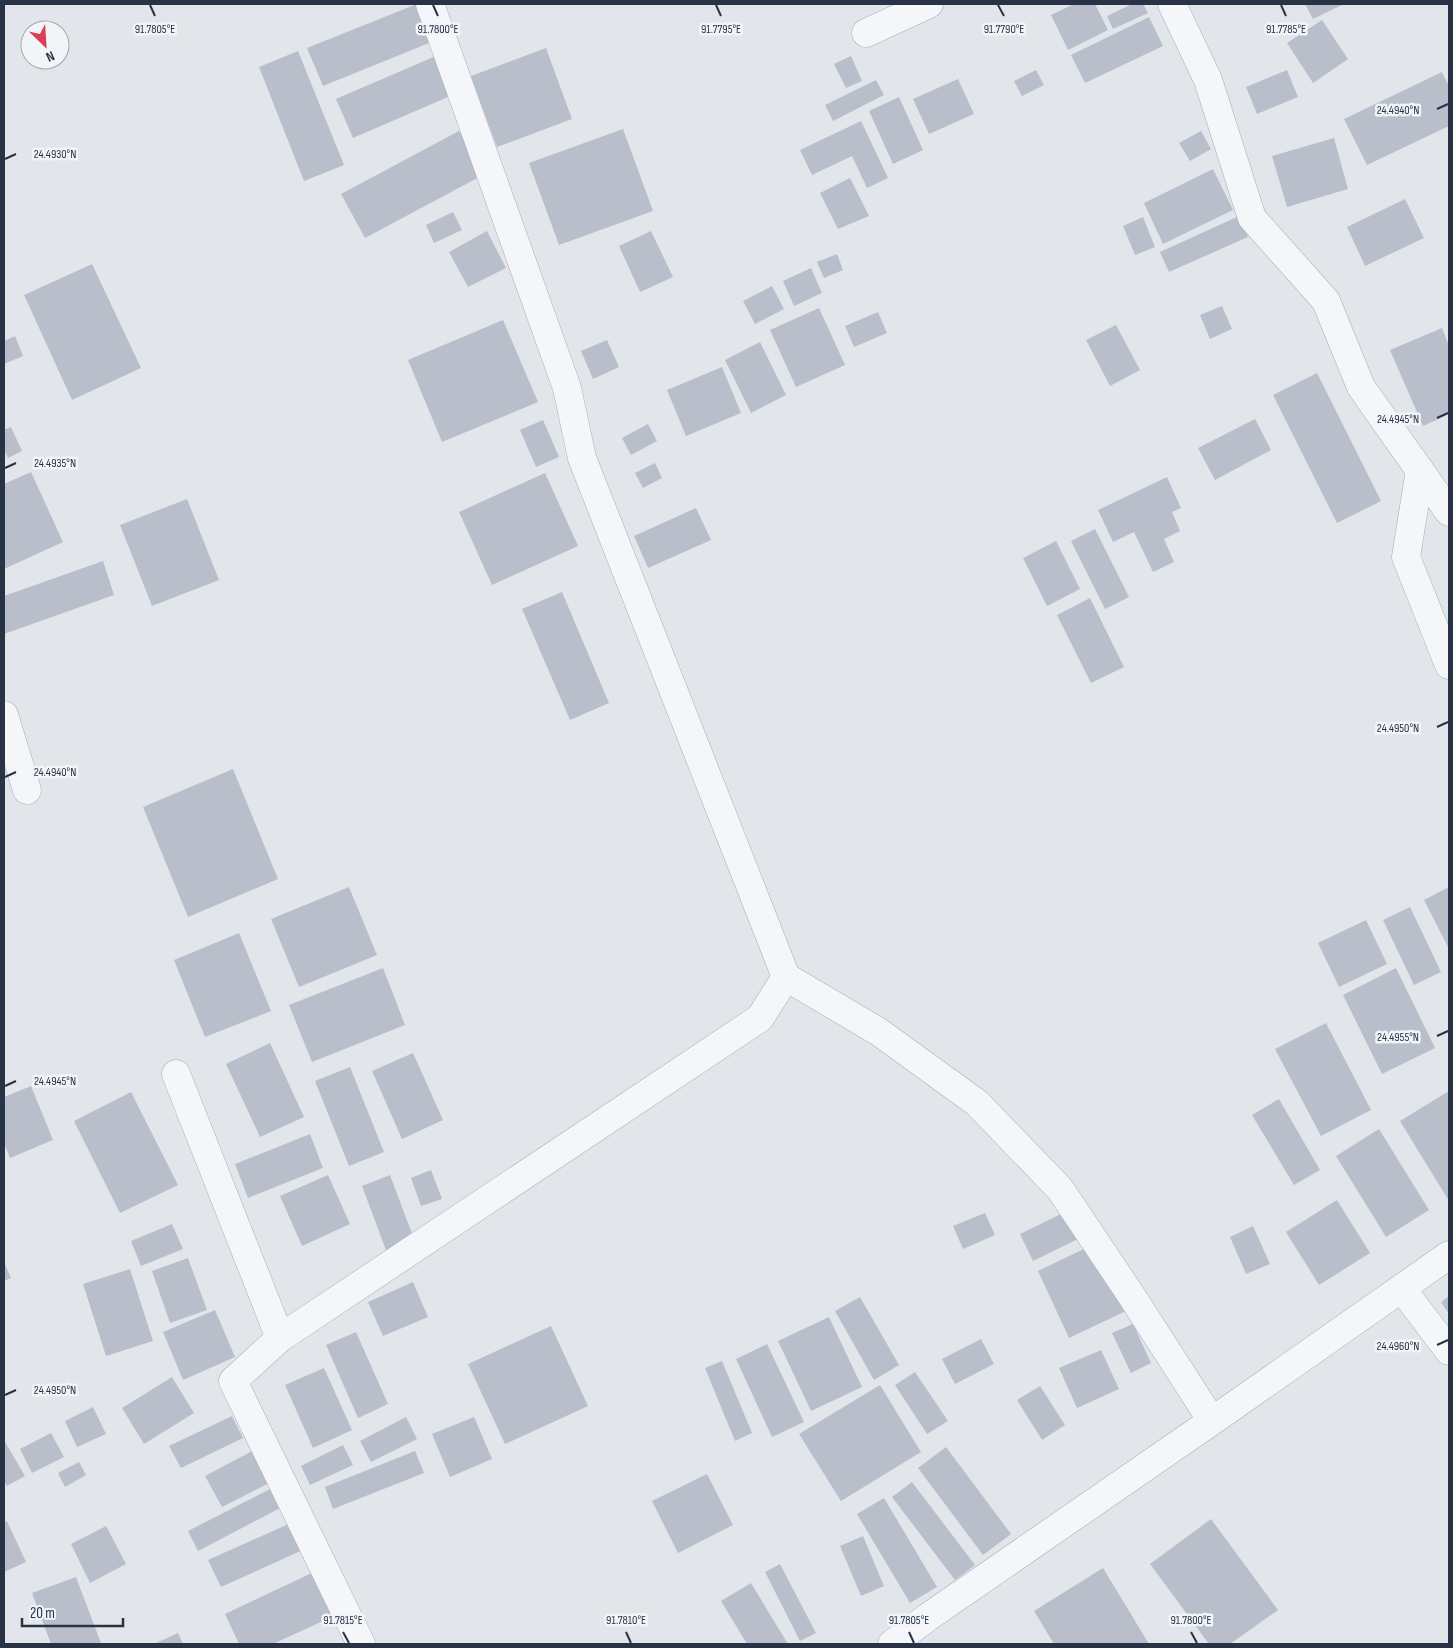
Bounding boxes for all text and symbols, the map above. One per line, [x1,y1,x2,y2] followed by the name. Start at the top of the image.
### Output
[20,20,70,70] north arrow
[135,22,175,37] text: 91.7805°E
[418,22,459,37] text: 91.7800°E
[701,22,741,37] text: 91.7795°E
[984,22,1024,37] text: 91.7790°E
[1266,22,1306,37] text: 91.7785°E
[43,47,57,66] text: N
[1377,103,1419,118] text: 24.4940°N
[34,147,76,162] text: 24.4930°N
[1377,412,1419,427] text: 24.4945°N
[34,456,76,471] text: 24.4935°N
[1377,721,1419,736] text: 24.4950°N
[34,765,76,780] text: 24.4940°N
[1377,1030,1419,1045] text: 24.4955°N
[34,1074,76,1089] text: 24.4945°N
[1377,1339,1419,1354] text: 24.4960°N
[34,1383,76,1398] text: 24.4950°N
[22,1596,124,1628] scale bar
[30,1604,55,1623] text: 20 m
[323,1613,363,1628] text: 91.7815°E
[606,1613,646,1628] text: 91.7810°E
[889,1613,929,1628] text: 91.7805°E
[1171,1613,1212,1628] text: 91.7800°E

